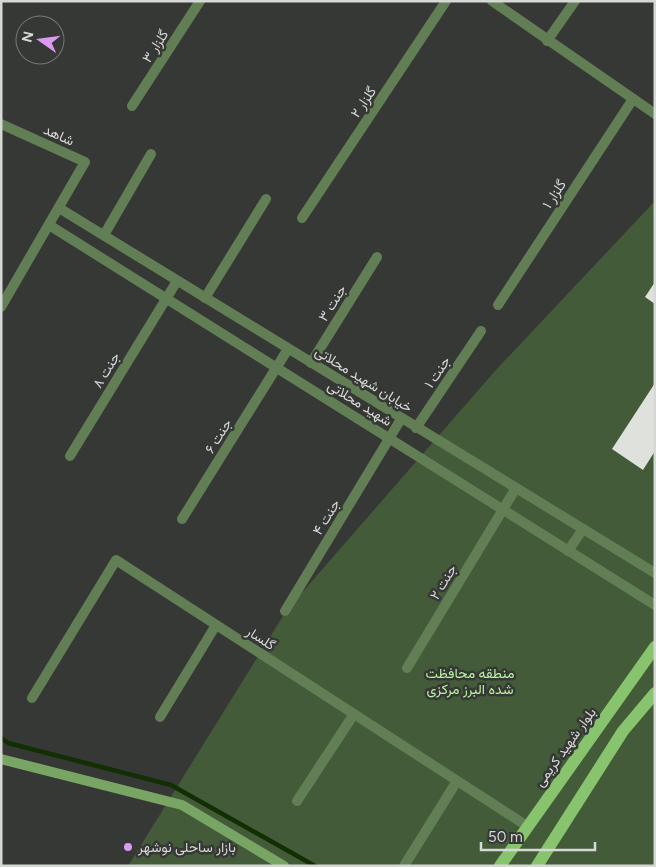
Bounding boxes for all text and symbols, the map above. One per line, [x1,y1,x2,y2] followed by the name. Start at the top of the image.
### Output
[15,15,65,65] north arrow
[139,27,172,66] street label: گلزار ۳
[18,30,37,44] text: N
[347,83,380,121] street label: گلزار ۲
[41,121,77,150] street label: شاهد
[539,177,570,212] street label: گلزار ۱
[315,282,350,325] street label: جنت ۳
[312,342,416,416] street label: خیابان شهید محلاتی
[89,349,124,391] street label: جنت ۸
[421,353,454,391] street label: جنت ۱
[325,377,395,429] street label: شهید محلاتی
[201,416,236,457] street label: جنت ۶
[309,496,344,538] street label: جنت ۴
[426,562,460,603] street label: جنت ۲
[242,622,278,654] street label: گلسار
[426,665,514,698] park label: منطقه محافظت شده البرز مرکزی
[531,704,600,790] street label: بلوار شهید کریمی
[481,820,595,852] scale bar
[488,828,523,846] text: 50 m
[137,839,236,856] place label: بازار ساحلی نوشهر
[122,841,134,853] marker: بازار ساحلی نوشهر

